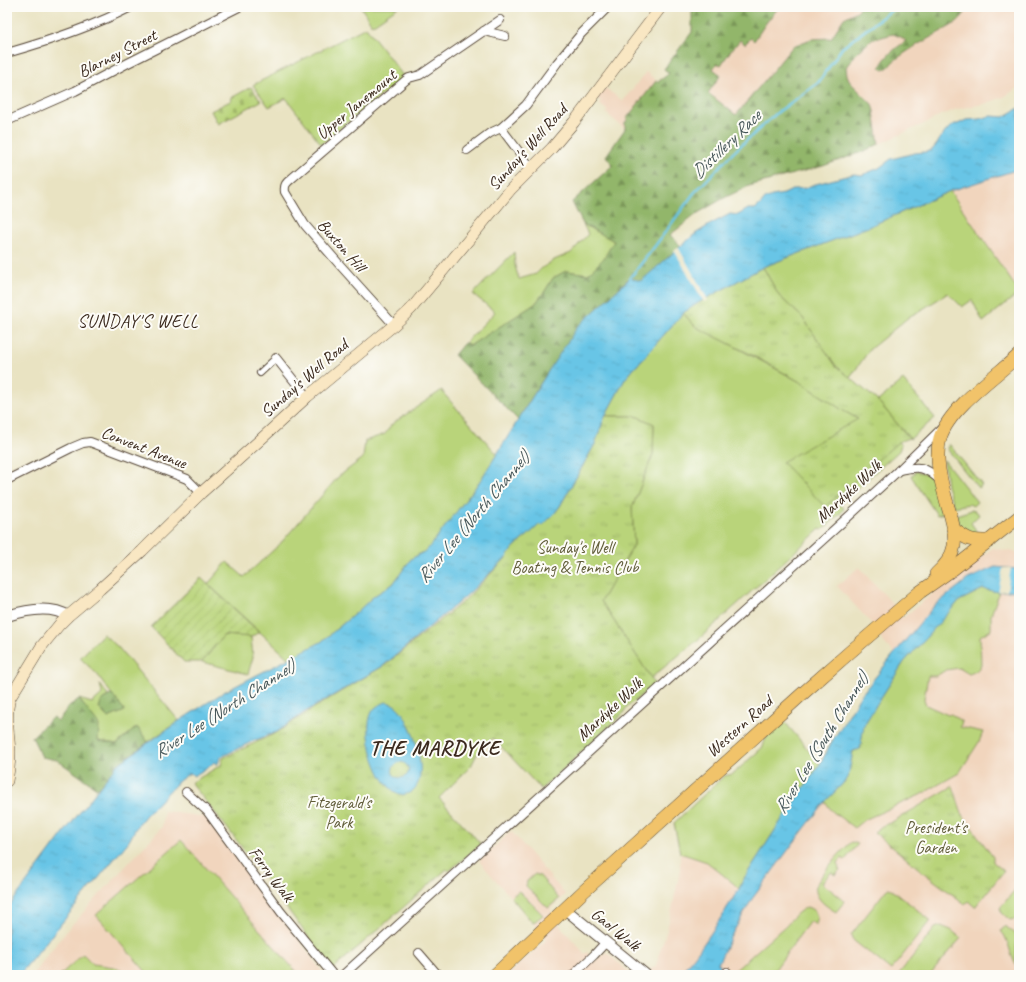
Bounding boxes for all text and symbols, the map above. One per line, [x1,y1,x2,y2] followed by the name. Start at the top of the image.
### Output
[74,24,162,82] street label: Blarney Street
[312,63,402,144] street label: Upper Janemount
[483,98,573,195] street label: Sunday's Well Road
[687,103,768,182] water label: Distillery Race
[313,215,372,278] street label: Buxton Hill
[77,310,199,332] district label: SUNDAY'S WELL
[256,333,354,422] street label: Sunday's Well Road
[98,422,191,474] street label: Convent Avenue
[412,444,537,587] water label: River Lee (North Channel)
[811,454,887,527] street label: Mardyke Walk
[512,537,640,578] park label: Sunday's Well Boating & Tennis Club
[149,653,302,763] water label: River Lee (North Channel)
[769,666,875,817] water label: River Lee (South Channel)
[572,672,648,745] street label: Mardyke Walk
[702,689,779,762] street label: Western Road
[370,735,502,761] district label: THE MARDYKE
[307,792,373,833] park label: Fitzgerald's Park
[905,817,969,858] park label: President's Garden
[244,843,300,907] street label: Ferry Walk
[587,903,646,957] street label: Gaol Walk

